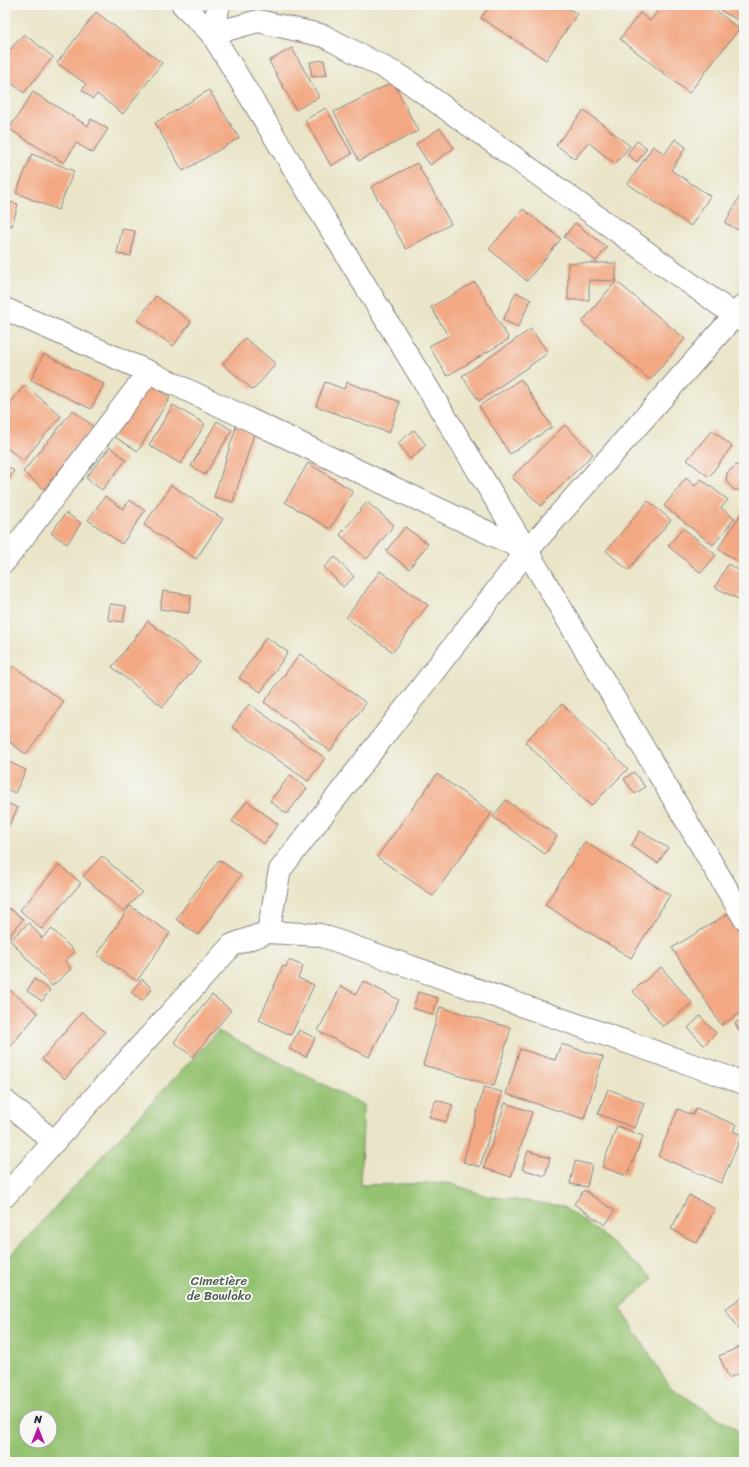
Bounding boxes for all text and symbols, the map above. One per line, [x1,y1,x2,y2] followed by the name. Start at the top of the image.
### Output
[187,1269,252,1307] park label: Cimetière de Bowloko
[18,1409,58,1449] north arrow
[33,1410,42,1429] text: N

